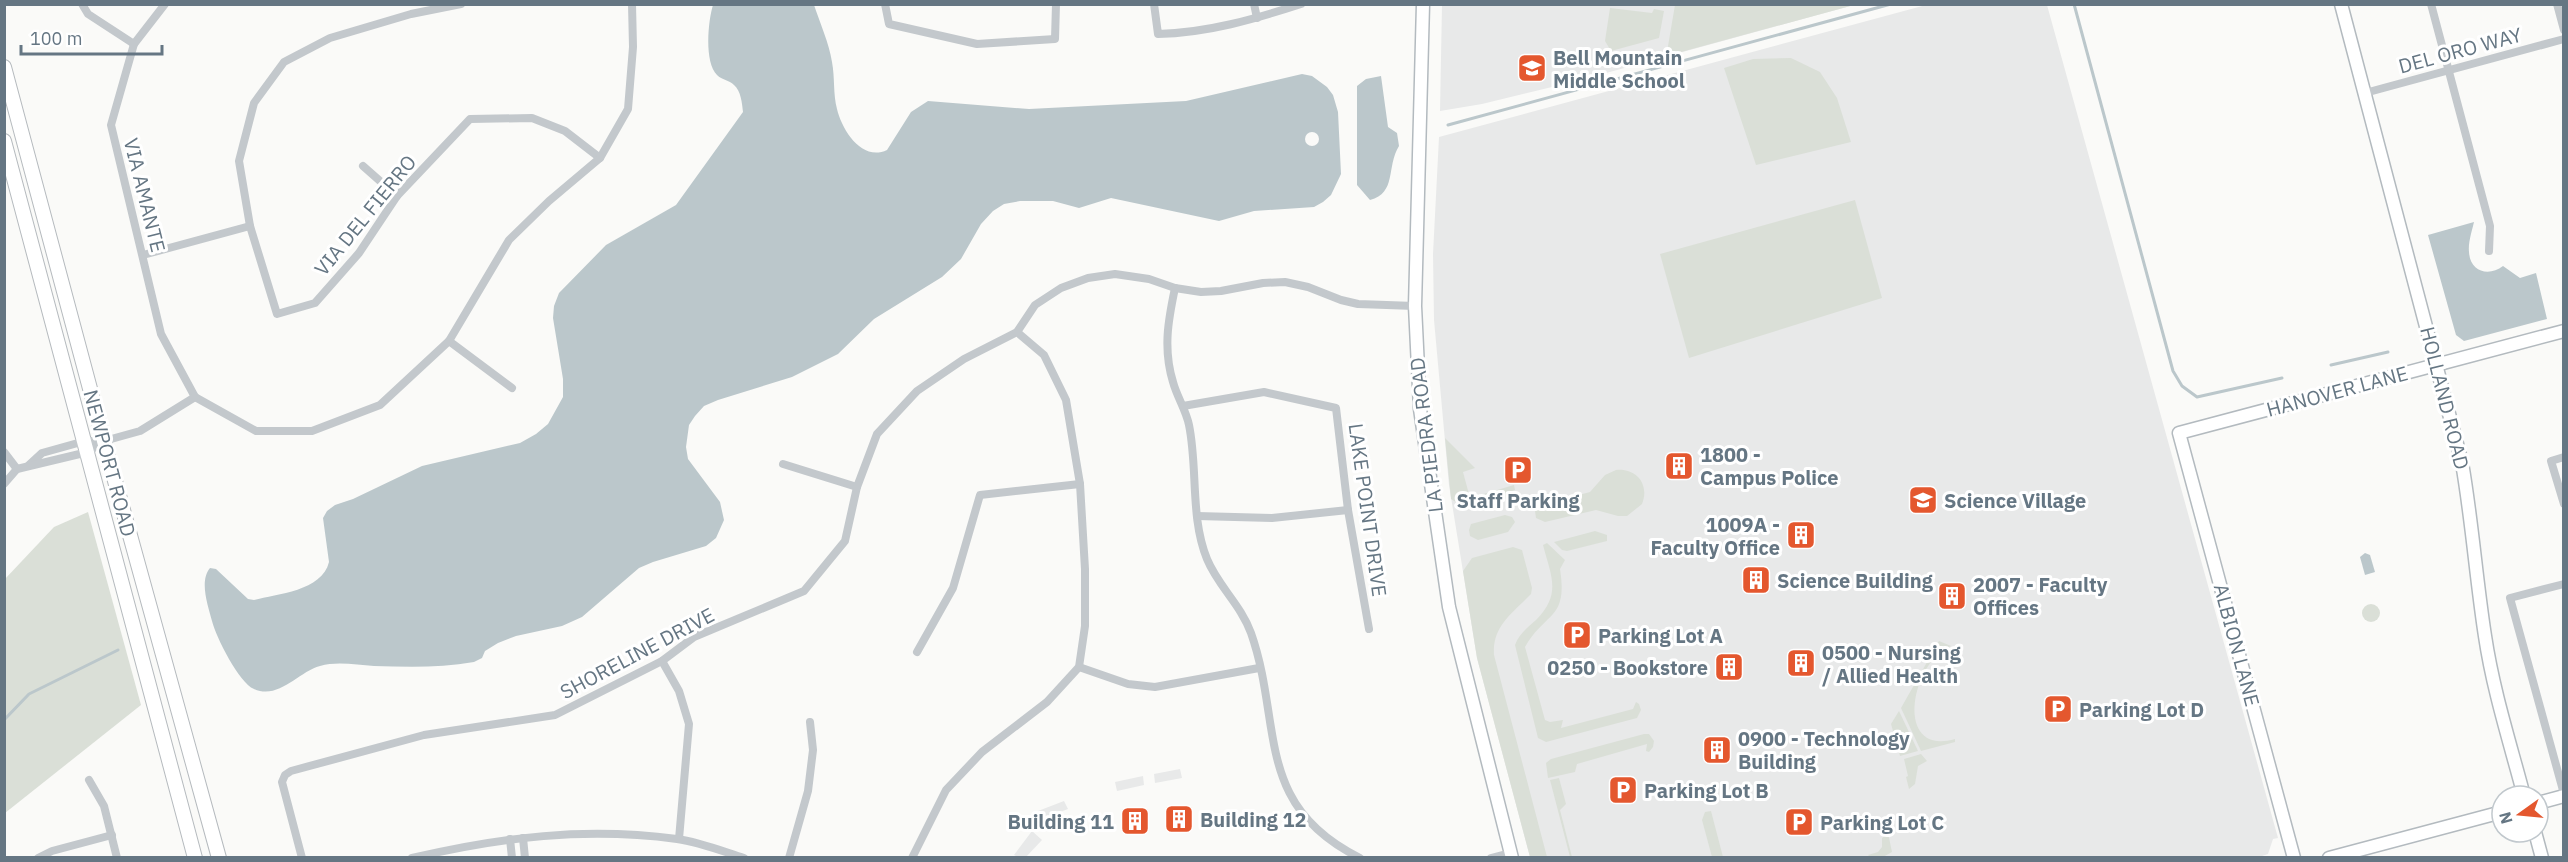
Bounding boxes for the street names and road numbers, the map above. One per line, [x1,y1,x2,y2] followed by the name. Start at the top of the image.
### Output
[2395,21,2525,79] street label: DEL ORO WAY
[118,135,172,255] street label: VIA AMANTE
[308,149,422,281] street label: VIA DEL FIERRO
[2414,324,2476,472] street label: HOLLAND ROAD
[1403,356,1449,514] street label: LA PIEDRA ROAD
[2263,359,2411,423] street label: HANOVER LANE
[77,387,143,539] street label: NEWPORT ROAD
[1342,422,1394,598] street label: LAKE POINT DRIVE
[2208,581,2266,709] street label: ALBION LANE
[555,601,719,705] street label: SHORELINE DRIVE

